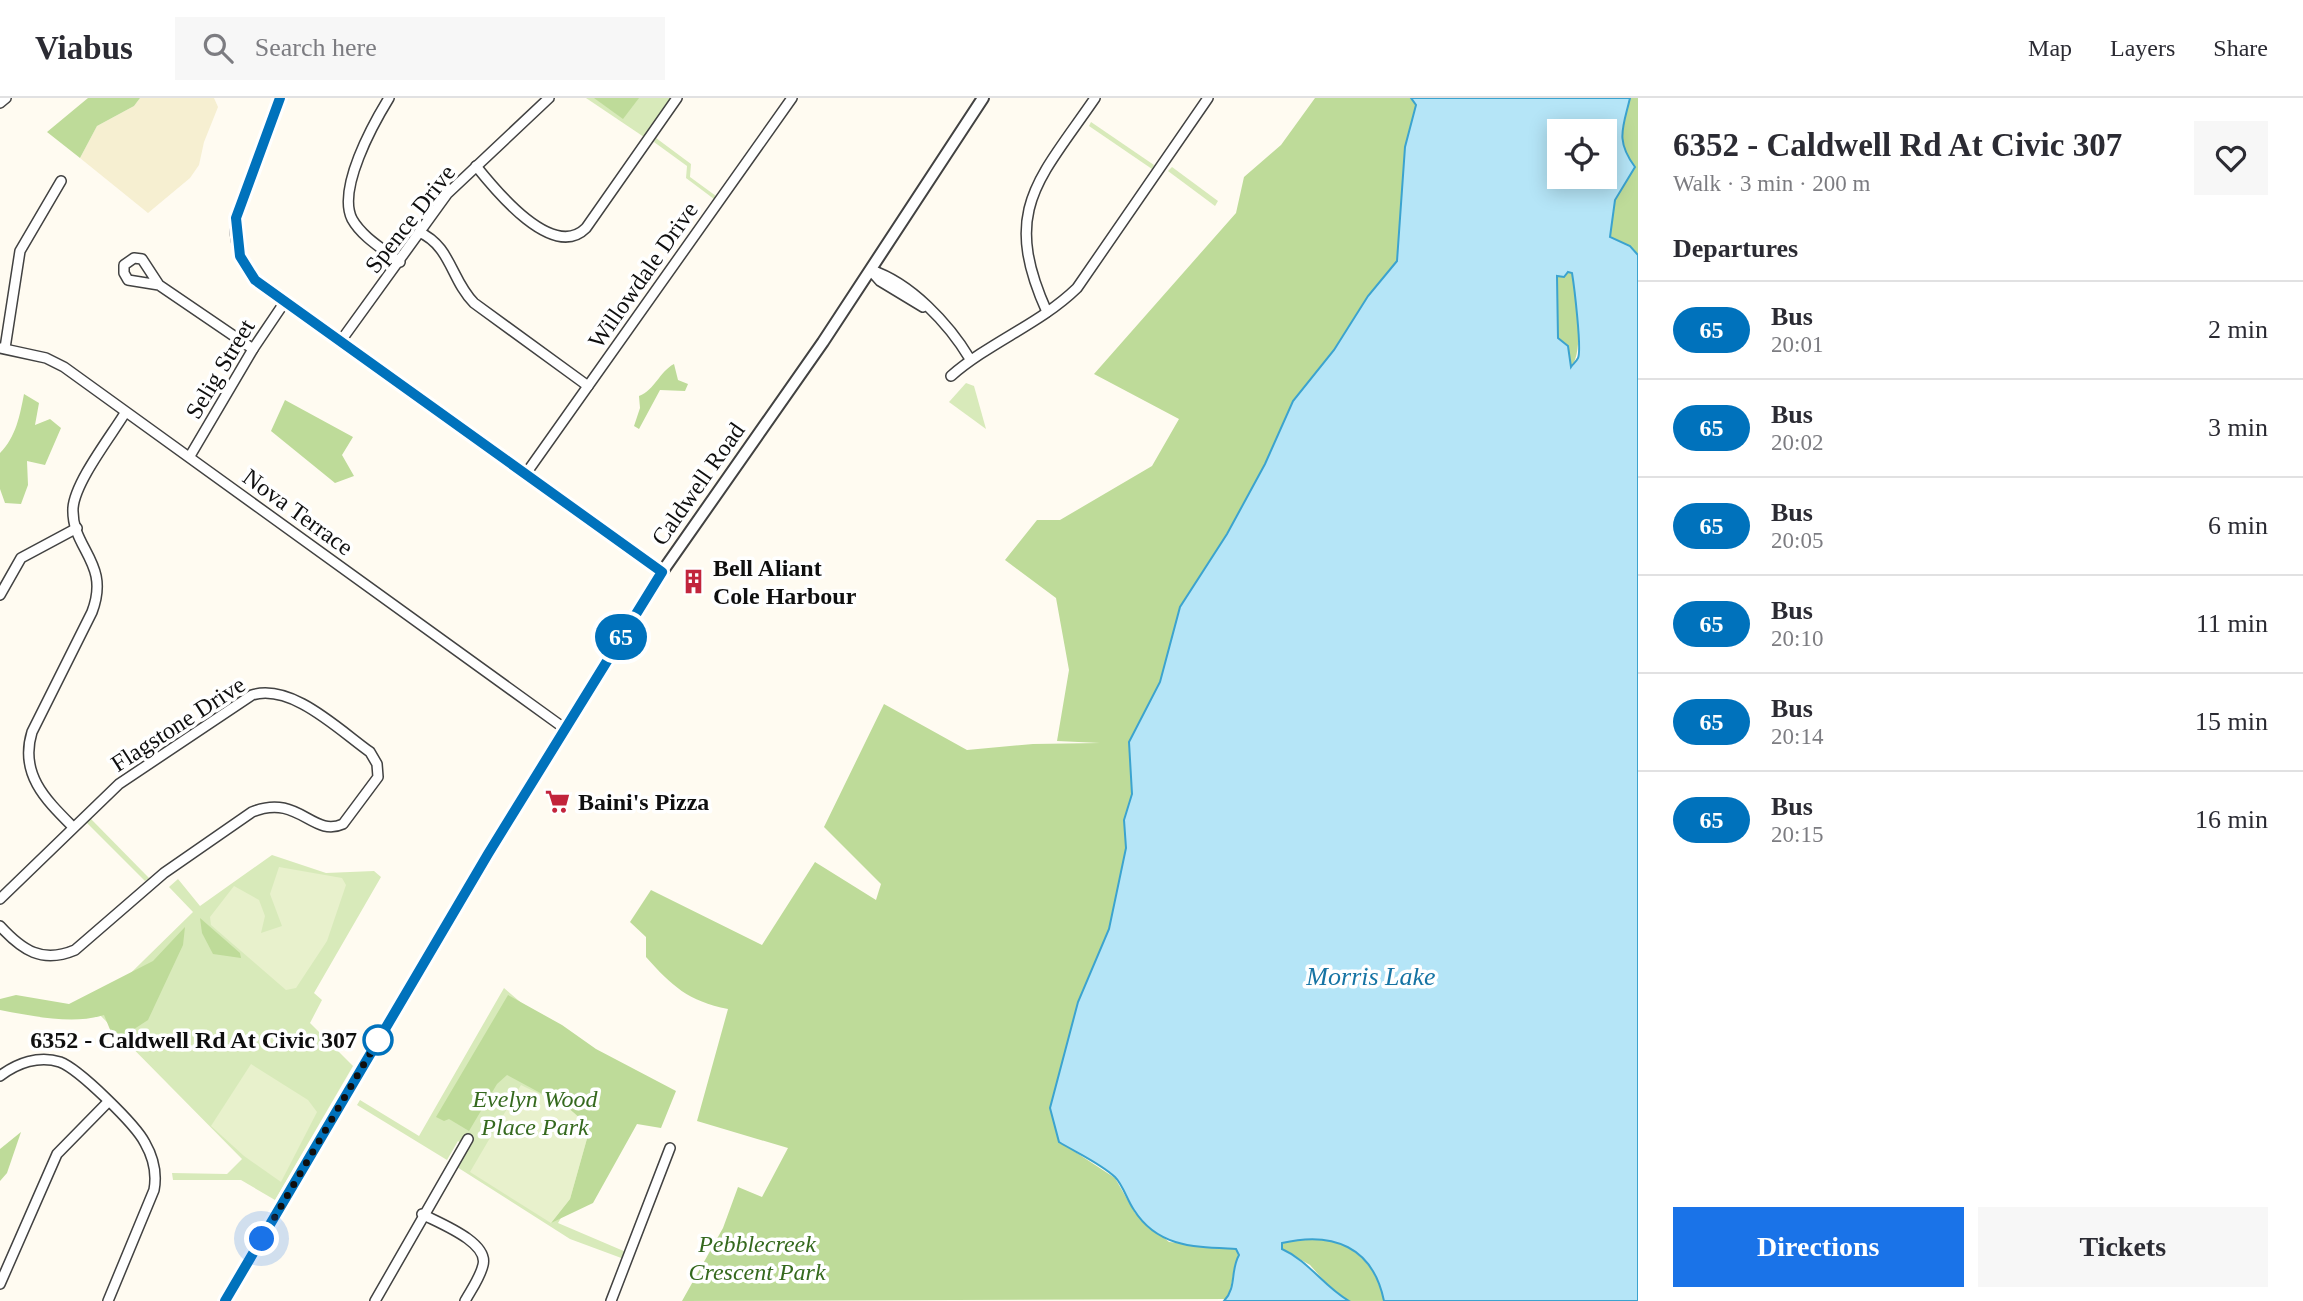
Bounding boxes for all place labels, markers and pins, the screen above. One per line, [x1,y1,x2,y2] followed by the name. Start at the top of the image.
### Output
[713,555,857,609] place label: Bell Aliant Cole Harbour
[679,568,707,596] building icon: Bell Aliant Cole Harbour
[544,788,572,816] supermarket icon: Baini's Pizza
[578,789,709,815] place label: Baini's Pizza
[363,1025,393,1055] marker: 6352 - Caldwell Rd At Civic 307
[30,1027,357,1053] place label: 6352 - Caldwell Rd At Civic 307

